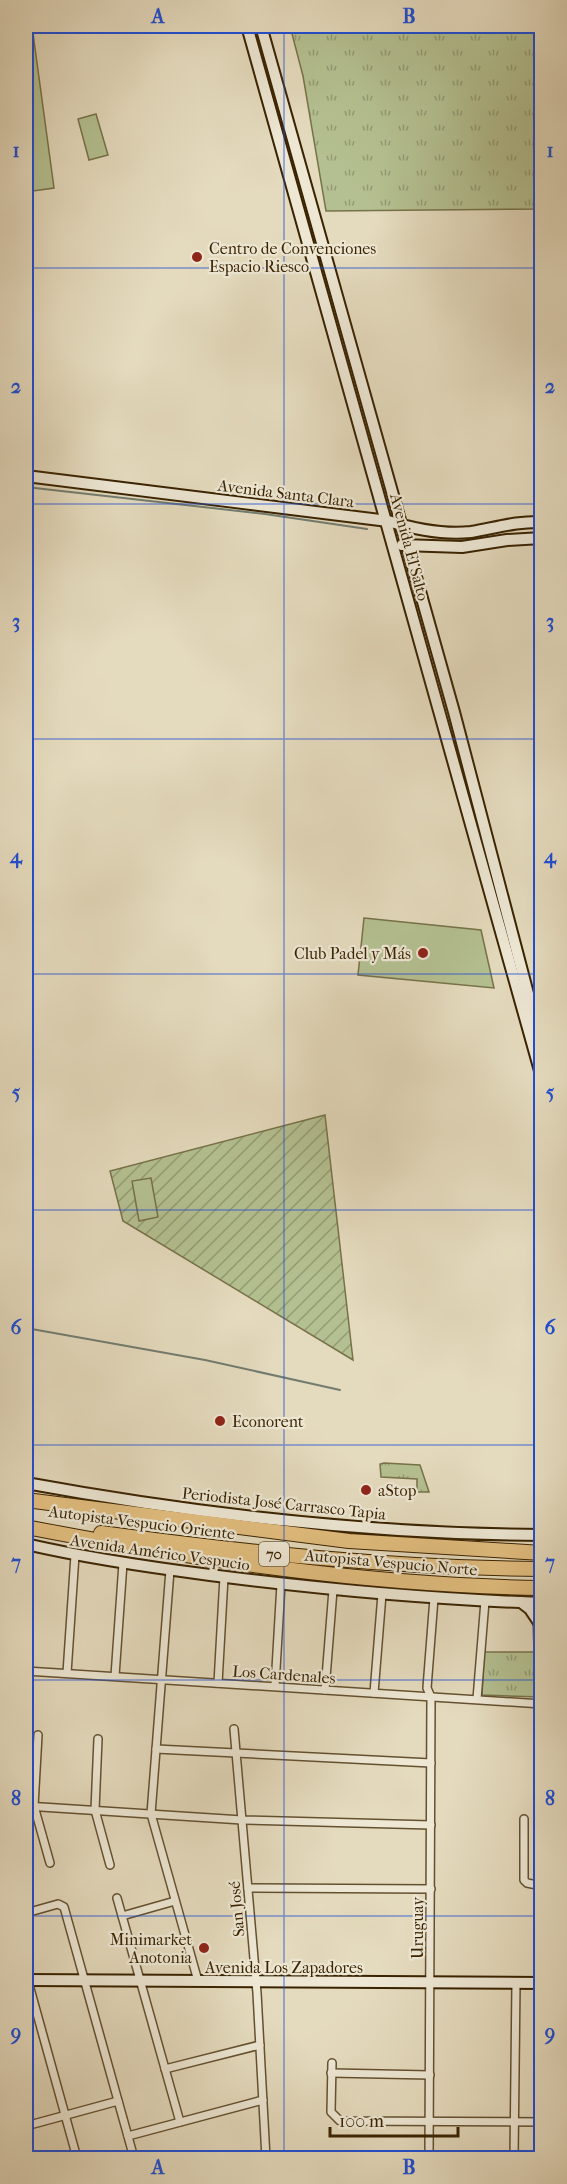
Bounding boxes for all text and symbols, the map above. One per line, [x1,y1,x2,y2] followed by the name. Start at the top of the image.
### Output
[150,5,166,28] text: A
[402,5,416,28] text: B
[12,139,20,162] text: 1
[546,139,554,162] text: 1
[209,239,376,276] place label: Centro de Convenciones Espacio Riesco
[190,250,204,264] marker: Centro de Convenciones Espacio Riesco
[11,375,21,398] text: 2
[545,375,555,398] text: 2
[216,476,356,511] street label: Avenida Santa Clara
[386,490,433,603] street label: Avenida El Salto
[12,610,20,633] text: 3
[546,610,554,633] text: 3
[9,845,23,869] text: 4
[543,845,557,869] text: 4
[294,944,411,963] place label: Club Padel y Más
[416,946,430,960] marker: Club Padel y Más
[12,1081,21,1104] text: 5
[546,1081,555,1104] text: 5
[11,1316,23,1339] text: 6
[545,1316,557,1339] text: 6
[232,1412,304,1431] place label: Econorent
[213,1414,227,1428] marker: Econorent
[378,1481,417,1500] place label: aStop
[181,1483,387,1524] street label: Periodista José Carrasco Tapia
[359,1483,373,1497] marker: aStop
[47,1502,236,1543] street label: Autopista Vespucio Oriente
[68,1530,251,1575] street label: Avenida Américo Vespucio
[259,1542,289,1566] road number: 70
[303,1545,478,1580] street label: Autopista Vespucio Norte
[10,1551,21,1574] text: 7
[544,1551,555,1574] text: 7
[232,1661,336,1688] street label: Los Cardenales
[11,1787,21,1810] text: 8
[545,1787,555,1810] text: 8
[225,1880,248,1938] street label: San José
[408,1897,427,1959] street label: Uruguay
[110,1930,193,1967] place label: Minimarket Anotonia
[197,1941,211,1955] marker: Minimarket Anotonia
[204,1958,363,1977] street label: Avenida Los Zapadores
[10,2022,21,2045] text: 9
[544,2022,555,2045] text: 9
[330,2100,458,2138] scale bar
[339,2111,384,2132] text: 100 m
[150,2156,166,2179] text: A
[402,2156,416,2179] text: B

